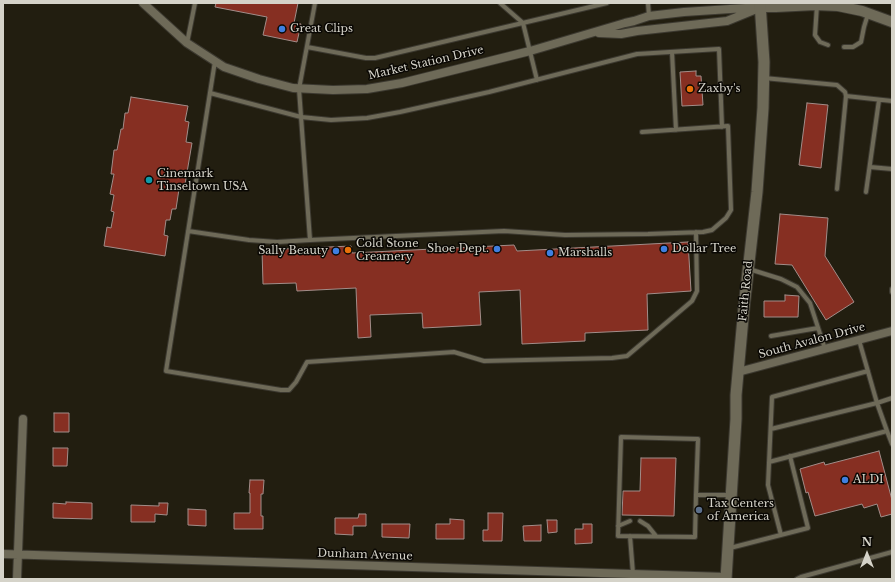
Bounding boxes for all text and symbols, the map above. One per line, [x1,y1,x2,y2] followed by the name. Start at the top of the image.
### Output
[290,22,353,36] place label: Great Clips
[277,24,287,34] marker: Great Clips
[367,43,485,83] street label: Market Station Drive
[698,82,741,96] place label: Zaxby's
[685,84,695,94] marker: Zaxby's
[157,167,248,193] place label: Cinemark Tinseltown USA
[144,175,154,185] marker: Cinemark Tinseltown USA
[356,237,418,263] place label: Cold Stone Creamery
[427,242,489,256] place label: Shoe Dept.
[672,242,736,256] place label: Dollar Tree
[258,244,328,258] place label: Sally Beauty
[492,244,502,254] marker: Shoe Dept.
[659,244,669,254] marker: Dollar Tree
[343,245,353,255] marker: Cold Stone Creamery
[331,246,341,256] marker: Sally Beauty
[558,246,612,260] place label: Marshalls
[545,248,555,258] marker: Marshalls
[736,260,756,322] street label: Faith Road
[757,320,867,362] street label: South Avalon Drive
[853,473,884,487] place label: ALDI
[840,475,850,485] marker: ALDI
[707,497,774,523] place label: Tax Centers of America
[694,505,704,515] marker: Tax Centers of America
[847,534,887,574] north arrow
[862,535,872,549] text: N
[317,547,413,563] street label: Dunham Avenue

